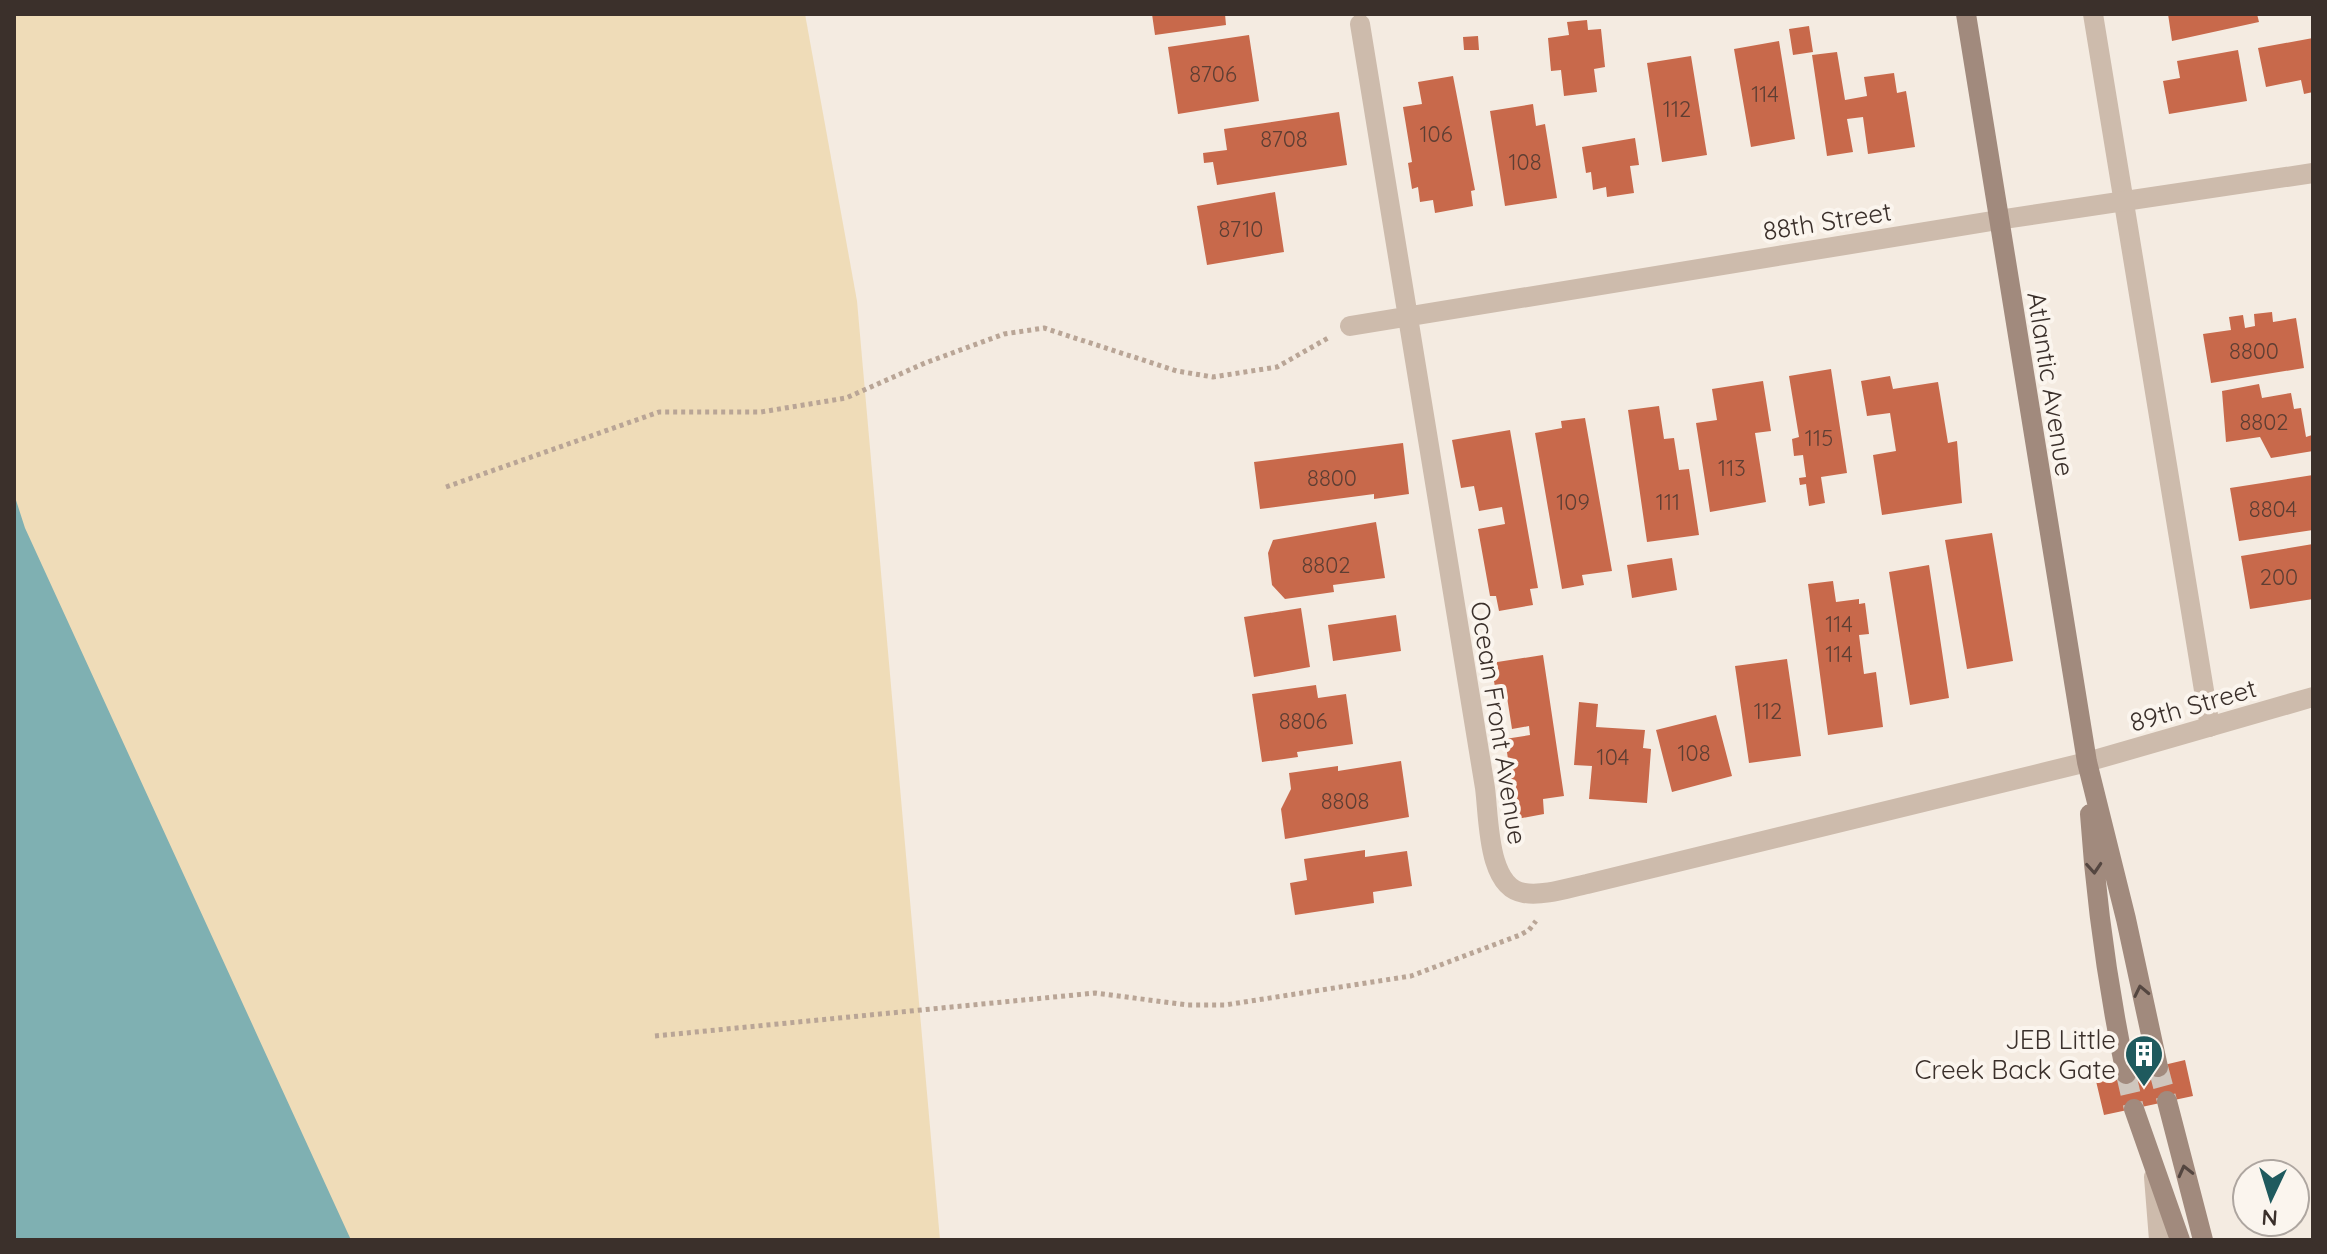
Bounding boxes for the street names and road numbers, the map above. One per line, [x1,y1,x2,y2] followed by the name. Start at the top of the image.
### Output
[1760,195,1894,247] street label: 88th Street
[2020,289,2082,479] street label: Atlantic Avenue
[1463,599,1535,847] street label: Ocean Front Avenue
[2126,671,2260,739] street label: 89th Street

